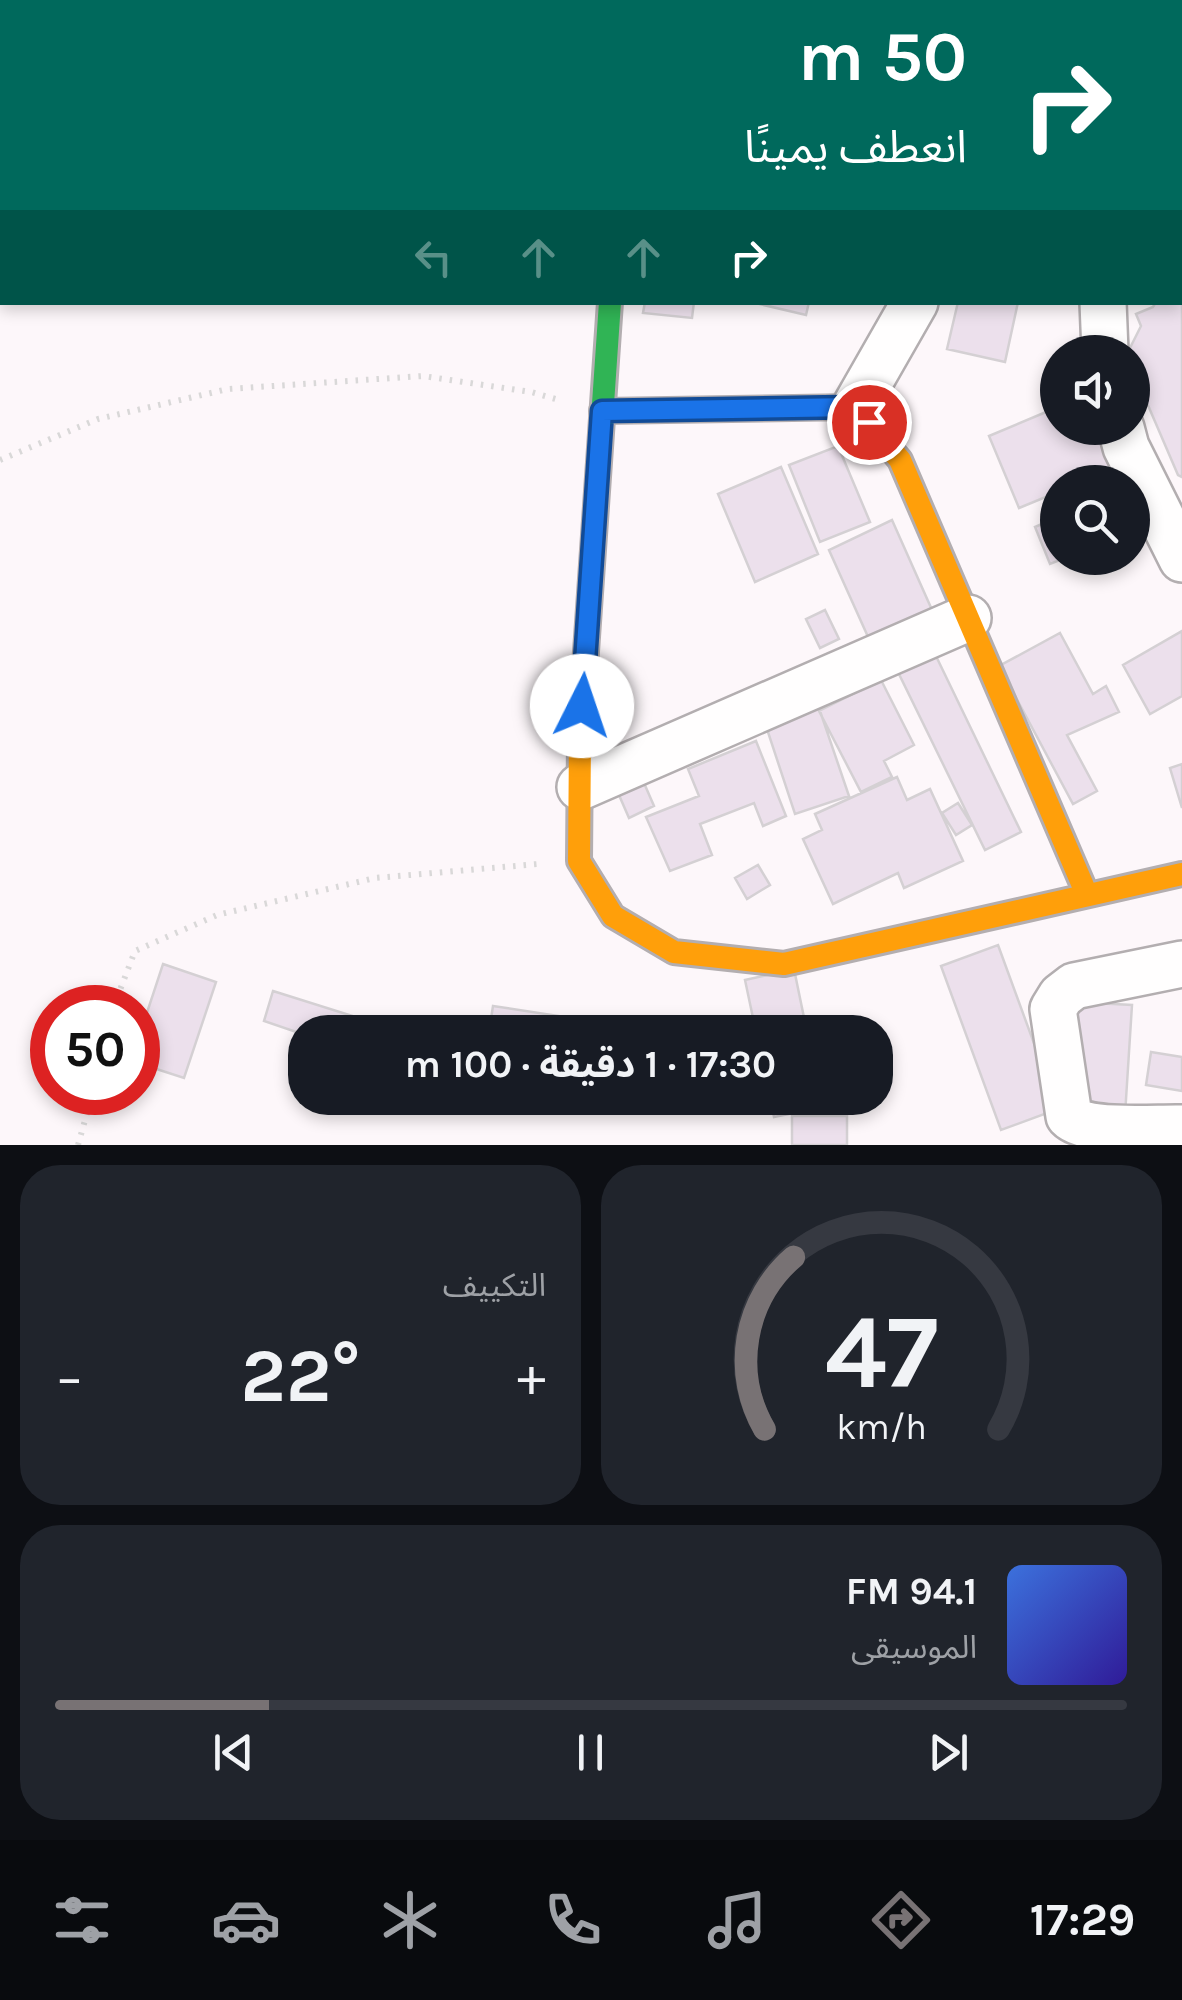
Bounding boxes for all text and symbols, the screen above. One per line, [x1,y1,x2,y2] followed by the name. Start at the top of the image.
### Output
[798,16,967,98] text: 50 m
[1002,40,1132,170] icon: right
[744,121,967,173] text: انعطف يمينًا
[406,230,461,285] icon: left
[511,230,566,285] icon: ahead
[616,230,671,285] icon: ahead
[721,230,776,285] icon: right
[1040,335,1150,575] map controls
[1040,335,1150,445] button: sound
[827,380,912,465] pin
[842,395,897,450] icon: arrive
[1040,465,1150,575] button: search
[530,654,634,758] position arrow
[30,985,160,1115] speed limit sign: 50
[405,1042,776,1087] text: 17:30 · 1 دقيقة · 100 m
[443,1267,546,1304] text: التكييف
[825,1292,938,1413] text: 47
[241,1332,360,1420] text: 22°
[55,1345,84,1409] text: −
[517,1345,546,1409] text: +
[836,1406,927,1448] text: km/h
[846,1569,977,1614] text: 94.1 FM
[851,1629,977,1666] text: الموسيقى
[206,1725,261,1780] icon: previous
[563,1725,618,1780] icon: pause
[921,1725,976,1780] icon: next
[47,1885,117,1955] icon: filters
[211,1885,281,1955] icon: car
[375,1885,445,1955] icon: climate
[538,1885,608,1955] icon: phone
[702,1885,772,1955] icon: music
[866,1885,936,1955] icon: directions
[1030,1894,1135,1946] text: 17:29

